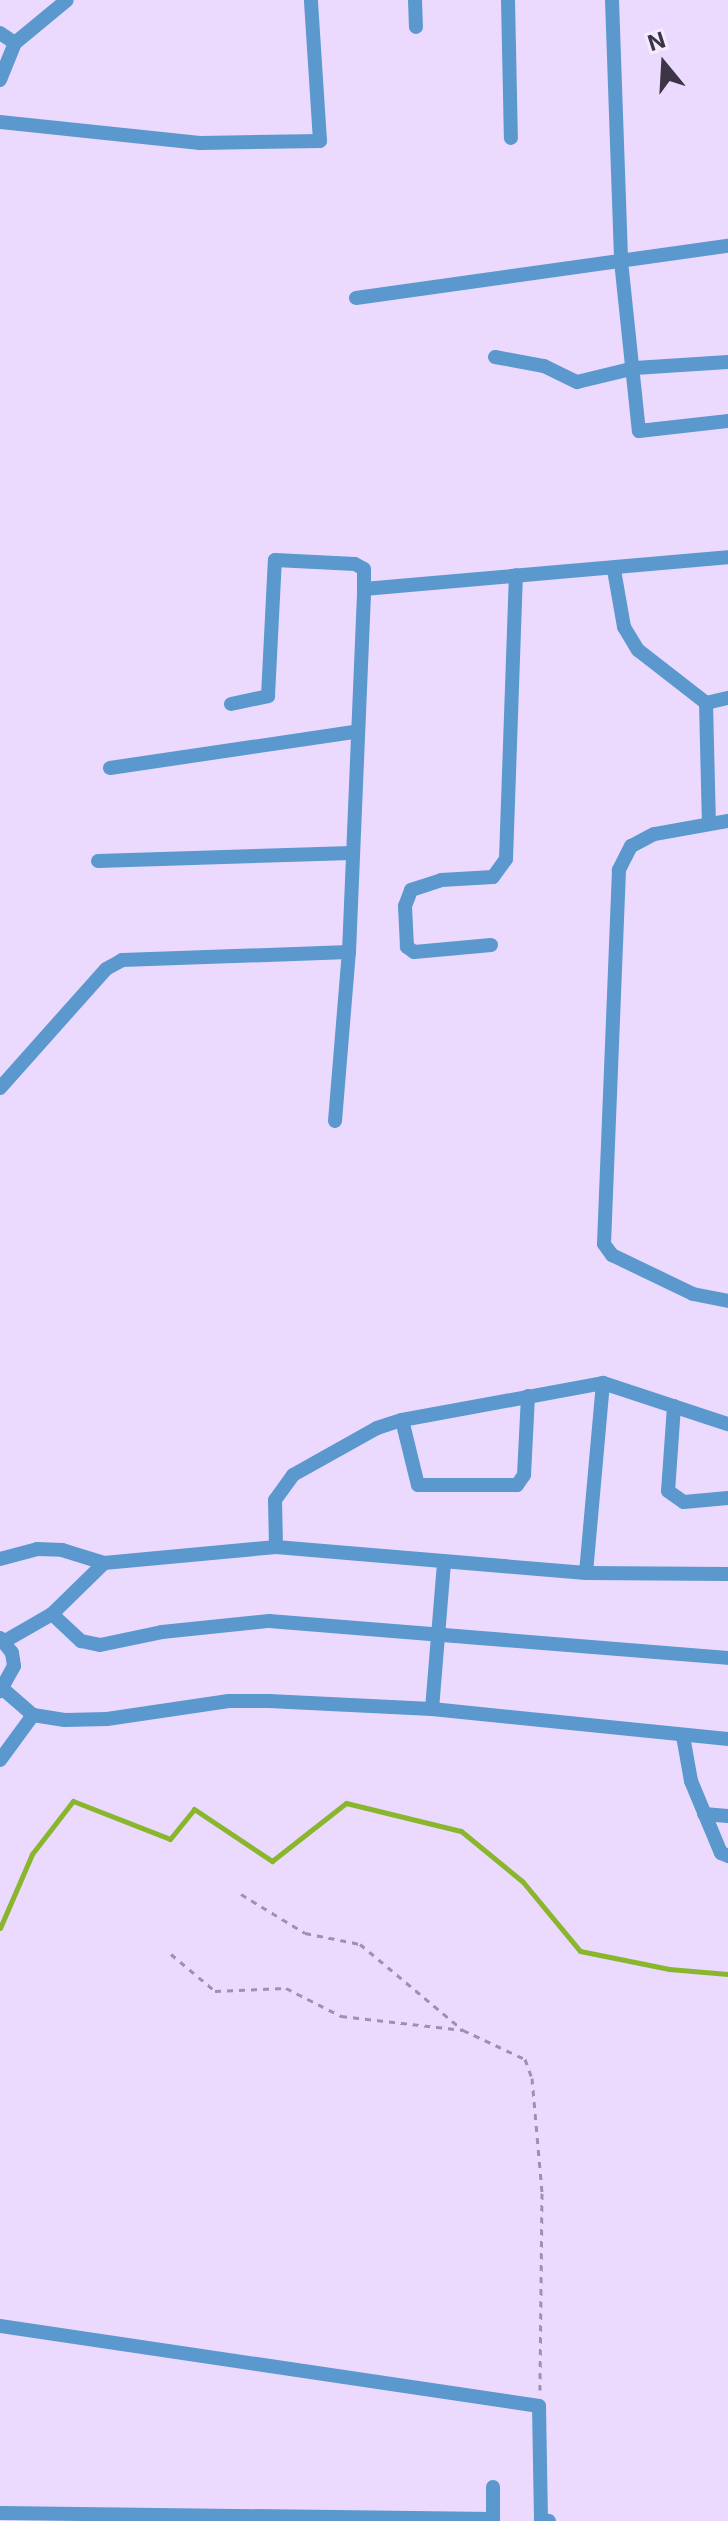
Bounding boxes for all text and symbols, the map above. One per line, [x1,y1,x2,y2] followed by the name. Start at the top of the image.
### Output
[624,24,704,104] north arrow
[645,26,669,56] text: N

